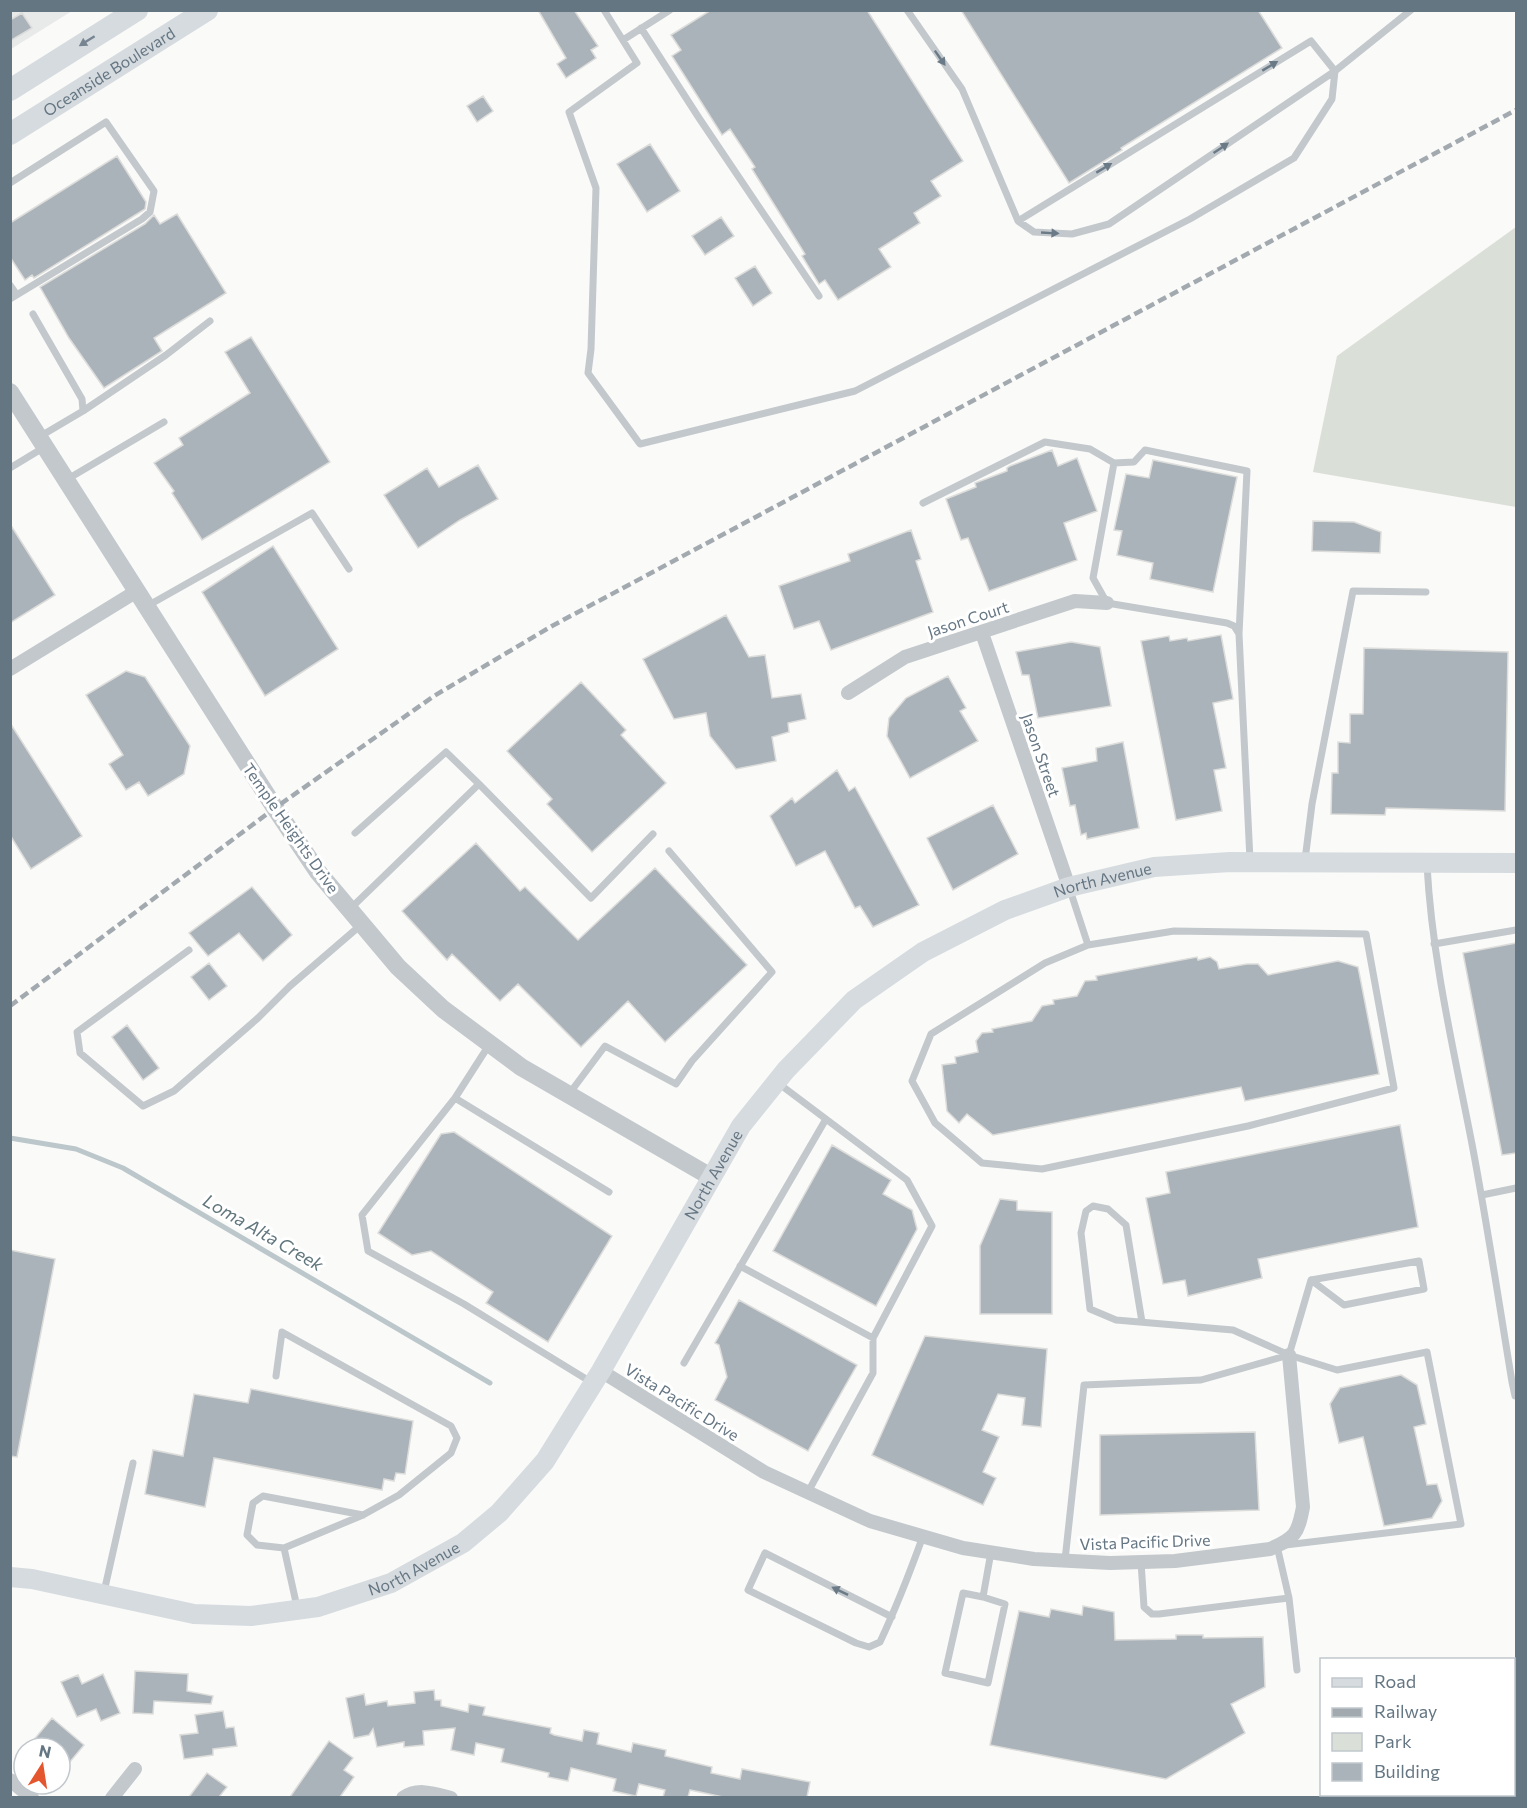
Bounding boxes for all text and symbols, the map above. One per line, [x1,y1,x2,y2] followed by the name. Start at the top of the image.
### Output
[39,23,178,120] street label: Oceanside Boulevard
[79,36,95,47] one-way arrow
[934,50,946,66] one-way arrow
[1262,61,1278,72] one-way arrow
[1212,143,1229,154] one-way arrow
[1096,163,1112,174] one-way arrow
[1041,228,1060,237] one-way arrow
[925,596,1011,641] street label: Jason Court
[1018,710,1065,800] street label: Jason Street
[239,759,343,896] street label: Temple Heights Drive
[1051,858,1153,901] street label: North Avenue
[680,1126,746,1223] street label: North Avenue
[200,1189,328,1276] water label: Loma Alta Creek
[622,1359,743,1444] street label: Vista Pacific Drive
[1079,1530,1211,1553] street label: Vista Pacific Drive
[366,1537,463,1599] street label: North Avenue
[831,1586,848,1595] one-way arrow
[1320,1658,1515,1796] legend
[1374,1670,1416,1692] text: Road
[1374,1700,1437,1722] text: Railway
[1374,1730,1412,1752] text: Park
[12,1736,72,1796] north arrow
[37,1740,53,1761] text: N
[1374,1760,1440,1782] text: Building

